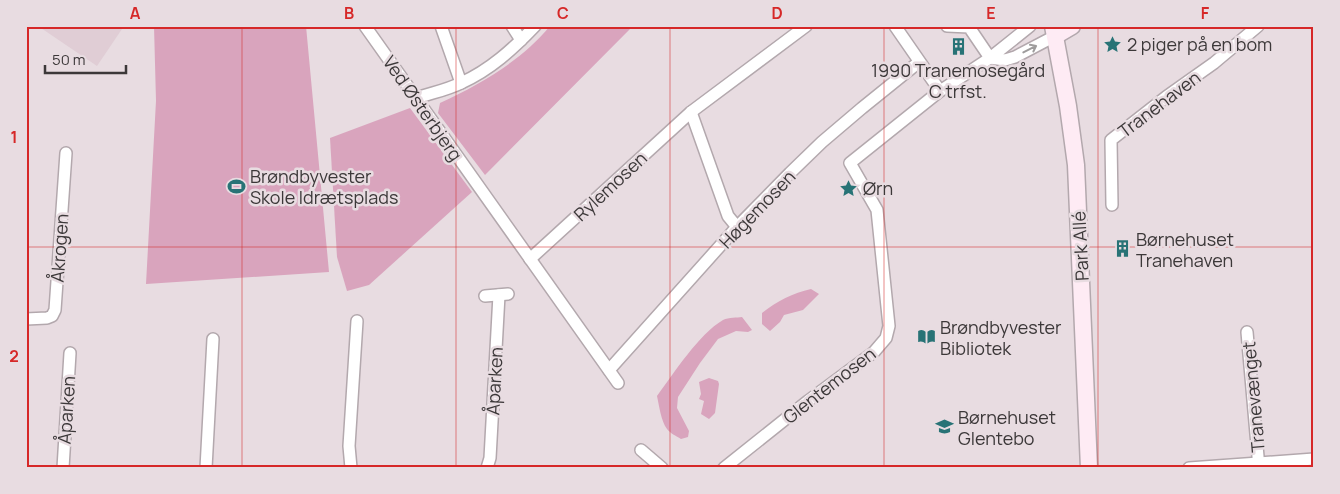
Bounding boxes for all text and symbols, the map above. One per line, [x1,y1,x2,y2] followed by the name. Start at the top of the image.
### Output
[130,2,141,24] text: A
[344,2,354,24] text: B
[557,2,569,24] text: C
[771,2,783,24] text: D
[986,2,996,24] text: E
[1201,2,1210,24] text: F
[1127,32,1272,56] place label: 2 piger på en bom
[1103,34,1123,54] place icon: 2 piger på en bom
[948,37,968,57] building icon: 1990 Tranemosegård C trfst.
[45,42,126,74] scale bar
[1023,44,1038,54] one-way arrow
[52,49,86,70] text: 50 m
[378,51,468,165] street label: Ved Østerbjerg
[871,58,1045,103] place label: 1990 Tranemosegård C trfst.
[1113,65,1205,143] street label: Tranehaven
[10,126,18,148] text: 1
[568,146,652,226] street label: Rylemosen
[250,164,398,209] place label: Brøndbyvester Skole Idrætsplads
[714,165,800,253] street label: Høgemosen
[226,176,246,196] sports icon: Brøndbyvester Skole Idrætsplads
[863,176,893,200] place label: Ørn
[839,178,859,198] place icon: Ørn
[1066,211,1094,281] street label: Park Allé
[45,213,73,283] street label: Åkrogen
[1136,227,1234,272] place label: Børnehuset Tranehaven
[1112,239,1132,259] building icon: Børnehuset Tranehaven
[940,315,1062,360] place label: Brøndbyvester Bibliotek
[916,327,936,347] library icon: Brøndbyvester Bibliotek
[778,341,880,429] street label: Glentemosen
[1236,341,1270,453] street label: Tranevænget
[9,345,19,367] text: 2
[480,346,508,416] street label: Åparken
[52,375,80,445] street label: Åparken
[958,405,1056,450] place label: Børnehuset Glentebo
[934,417,954,437] school or university icon: Børnehuset Glentebo

